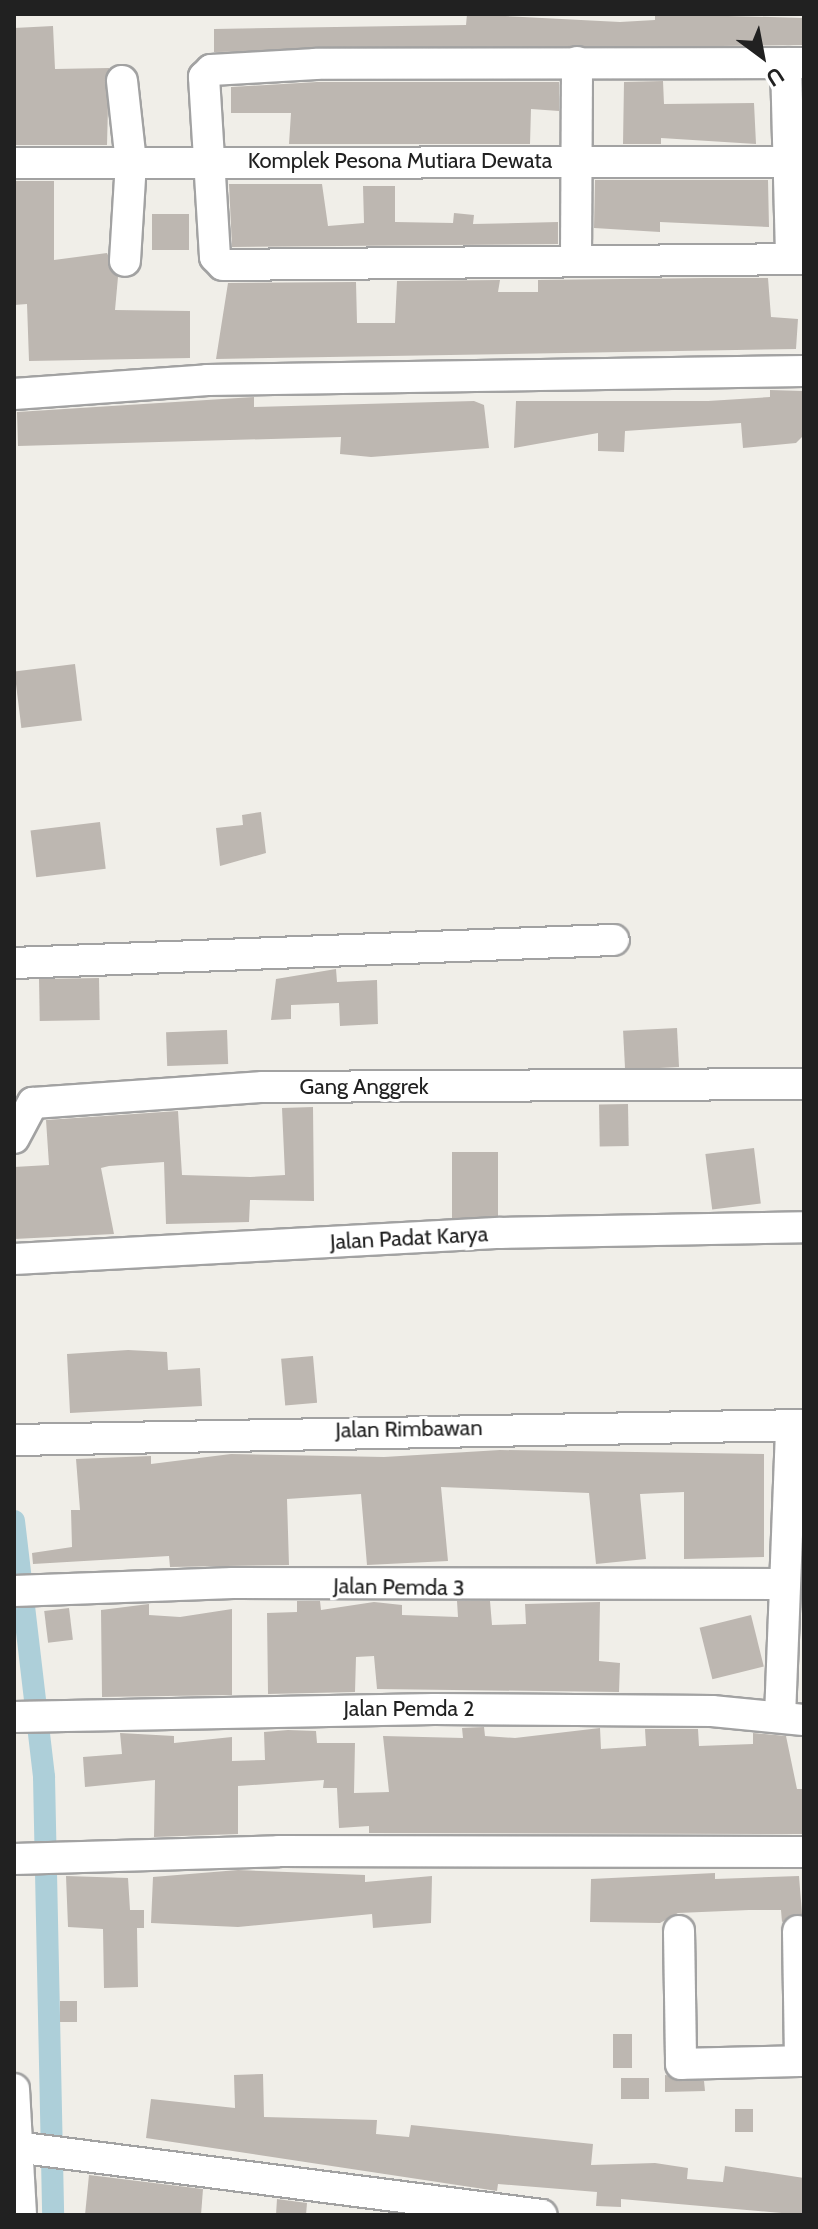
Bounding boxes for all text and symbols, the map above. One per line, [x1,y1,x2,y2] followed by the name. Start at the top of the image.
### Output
[722,16,802,96] north arrow
[761,61,789,92] text: U
[248,148,552,174] street label: Komplek Pesona Mutiara Dewata
[299,1074,429,1100] street label: Gang Anggrek
[329,1221,489,1255] street label: Jalan Padat Karya
[335,1415,483,1443] street label: Jalan Rimbawan
[333,1573,465,1601] street label: Jalan Pemda 3
[343,1696,475,1722] street label: Jalan Pemda 2

